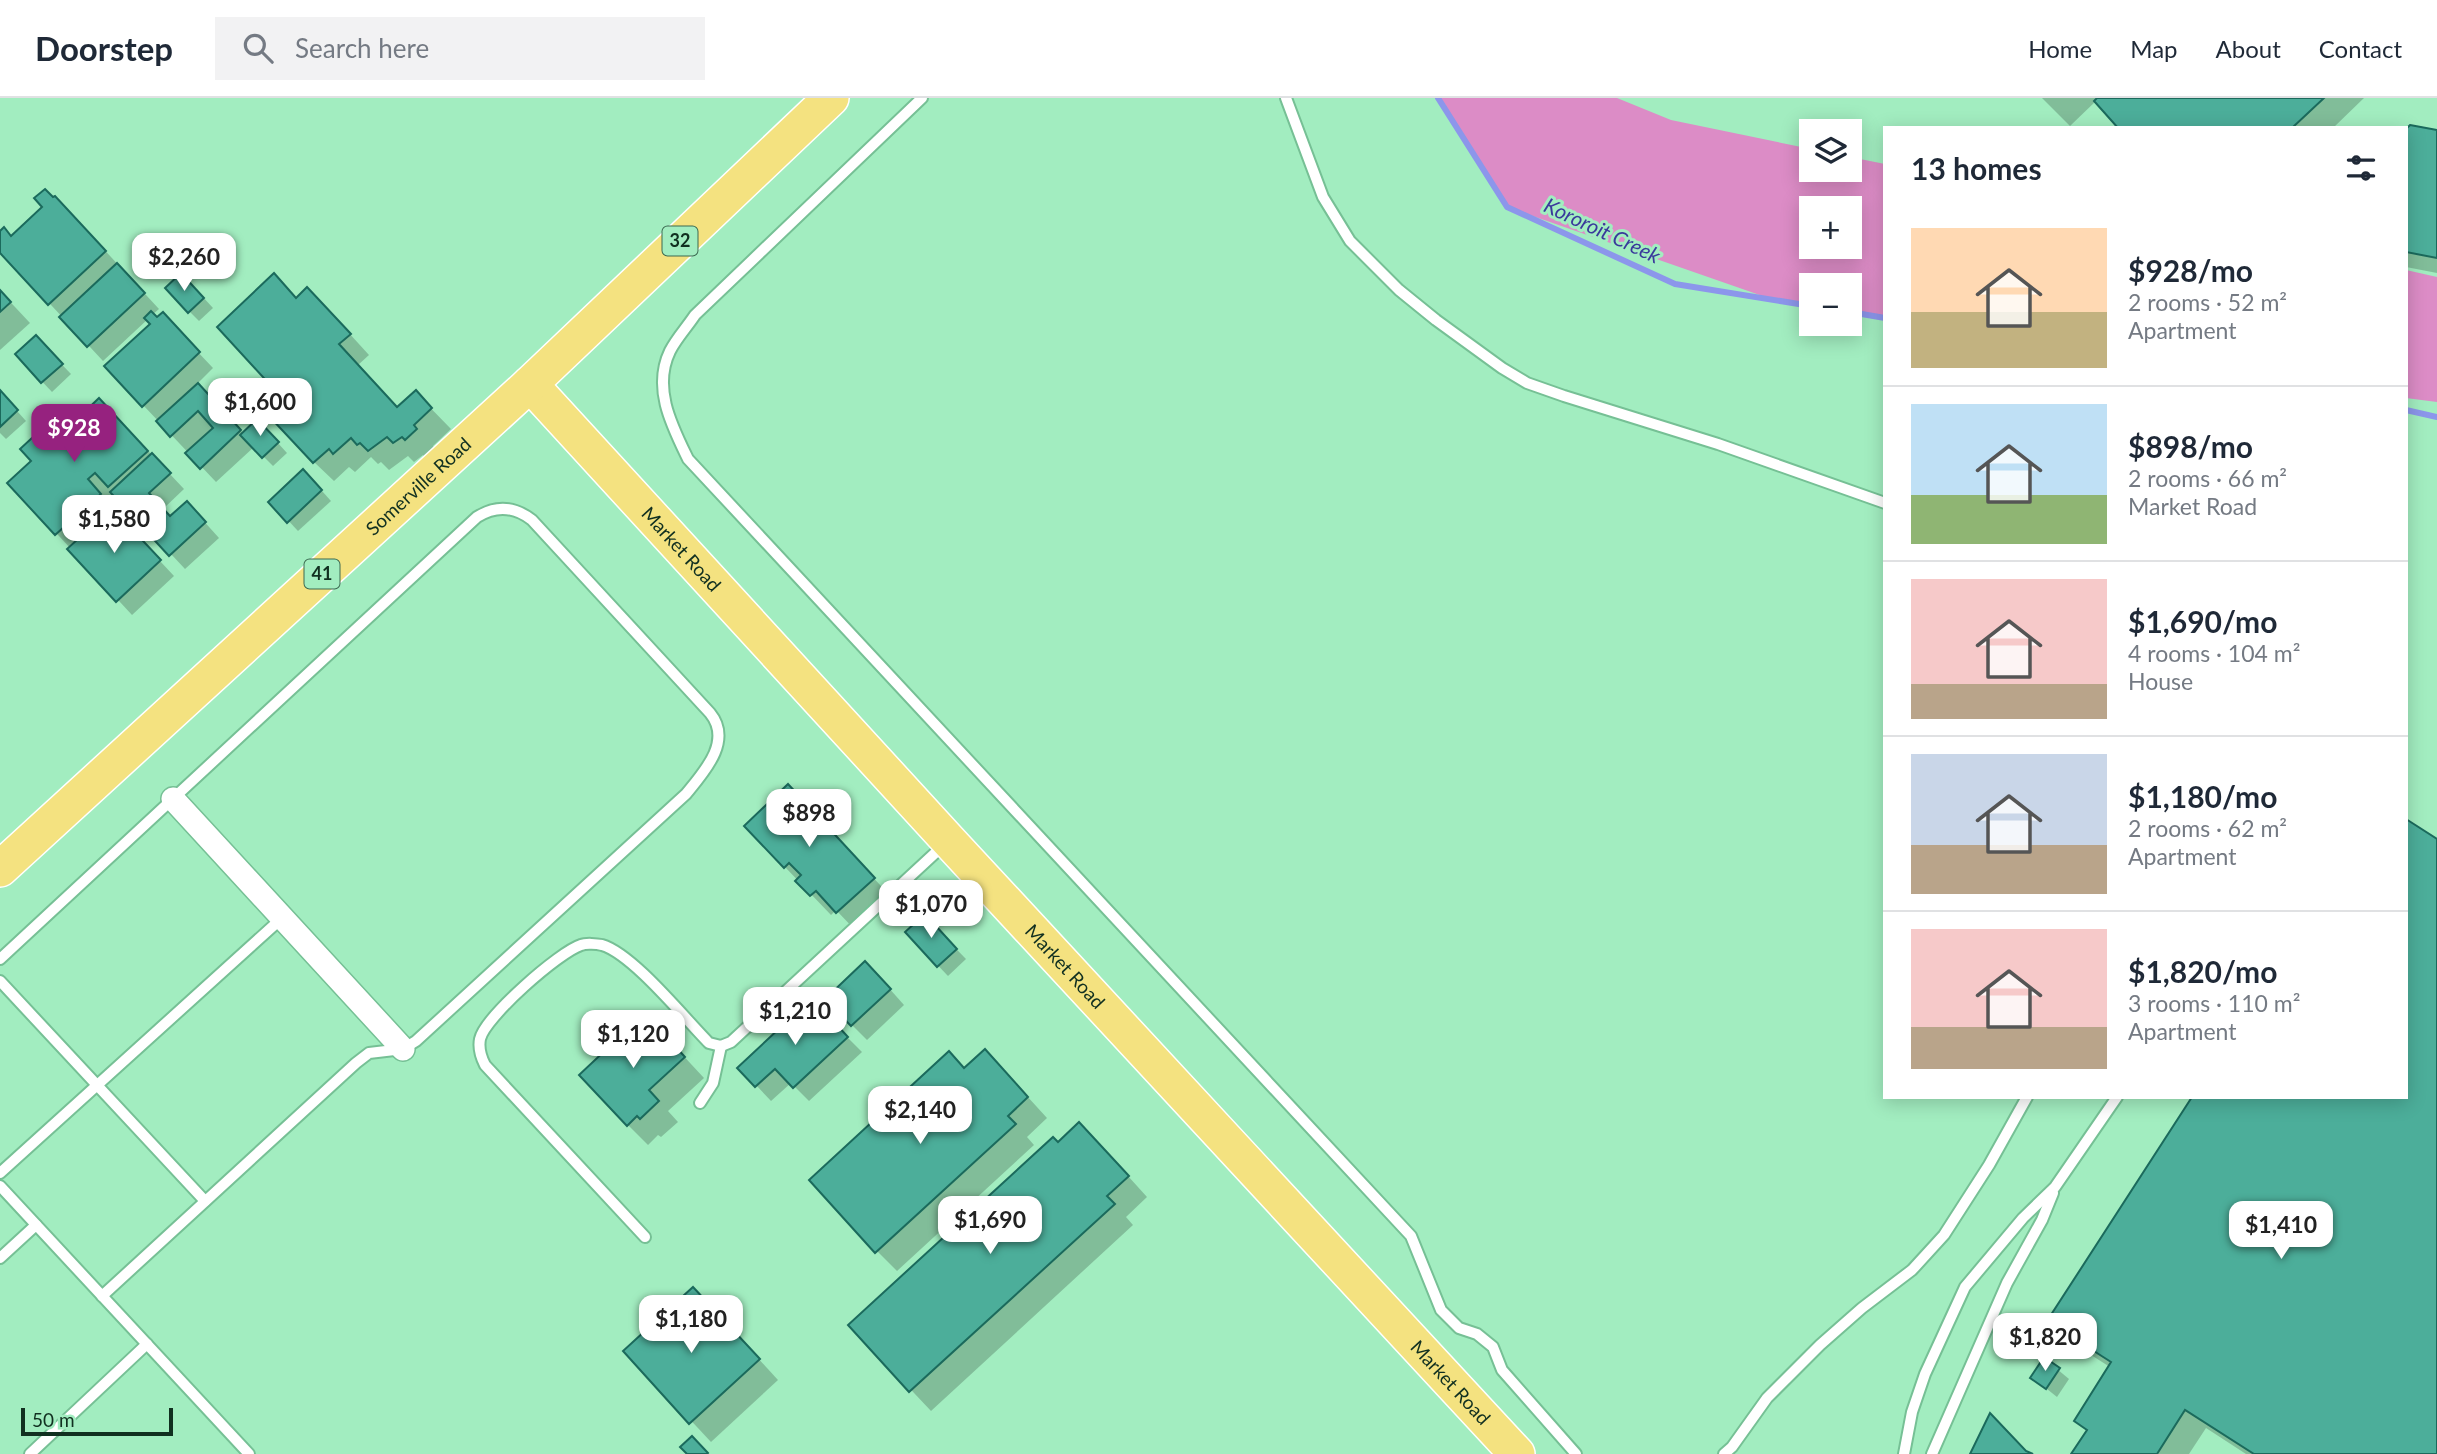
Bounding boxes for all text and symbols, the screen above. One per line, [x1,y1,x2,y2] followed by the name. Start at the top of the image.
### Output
[215,17,705,80] search box
[35,28,173,68] text: Doorstep
[239,29,277,67] icon: search
[295,32,429,64] text: Search here
[2028,34,2092,63] text: Home
[2130,34,2178,63] text: Map
[2216,34,2281,63] text: About
[2319,34,2402,63] text: Contact
[1799,119,1862,336] map controls
[1799,119,1862,182] button: layers
[2342,149,2380,187] icon: filters
[1911,150,2042,186] text: 13 homes
[1541,192,1666,268] water label: Kororoit Creek
[1799,196,1862,259] button: +
[662,226,698,256] road number: 32
[127,234,241,293] pin: $2,260
[148,242,220,270] text: $2,260
[2128,252,2253,288] text: $928/mo
[1967,256,2051,340] icon: home
[1799,273,1862,336] button: −
[2128,288,2287,316] text: 2 rooms · 52 m²
[2128,316,2236,344] text: Apartment
[203,378,317,438] pin: $1,600
[224,387,296,415] text: $1,600
[33,404,115,464] pin: $928
[47,413,101,441] text: $928
[2128,428,2253,464] text: $898/mo
[361,432,475,540] street label: Somerville Road
[1967,432,2051,516] icon: home
[2128,464,2287,492] text: 2 rooms · 66 m²
[2128,492,2257,520] text: Market Road
[57,496,171,555] pin: $1,580
[637,502,726,596] street label: Market Road
[78,504,150,532] text: $1,580
[304,560,340,588] road number: 41
[2128,603,2277,639] text: $1,690/mo
[1967,607,2051,691] icon: home
[2128,639,2300,667] text: 4 rooms · 104 m²
[2128,667,2193,695] text: House
[2128,778,2277,814] text: $1,180/mo
[1967,782,2051,866] icon: home
[768,790,850,849] pin: $898
[782,798,836,826] text: $898
[2128,814,2287,842] text: 2 rooms · 62 m²
[2128,842,2236,870] text: Apartment
[874,880,988,940] pin: $1,070
[895,889,967,917] text: $1,070
[1021,919,1110,1013] street label: Market Road
[2128,953,2277,989] text: $1,820/mo
[1967,957,2051,1041] icon: home
[738,988,852,1047] pin: $1,210
[2128,989,2300,1017] text: 3 rooms · 110 m²
[759,996,831,1024] text: $1,210
[576,1010,690,1070] pin: $1,120
[2128,1017,2236,1045] text: Apartment
[597,1019,669,1047] text: $1,120
[863,1086,977,1146] pin: $2,140
[884,1095,956,1123] text: $2,140
[933,1196,1047,1256] pin: $1,690
[2224,1202,2338,1261] pin: $1,410
[954,1205,1026,1233] text: $1,690
[2245,1210,2317,1238] text: $1,410
[634,1296,748,1355] pin: $1,180
[655,1304,727,1332] text: $1,180
[1988,1314,2102,1373] pin: $1,820
[2009,1322,2081,1350] text: $1,820
[1406,1335,1496,1429] street label: Market Road
[21,1405,173,1437] scale bar
[32,1408,75,1431] text: 50 m

